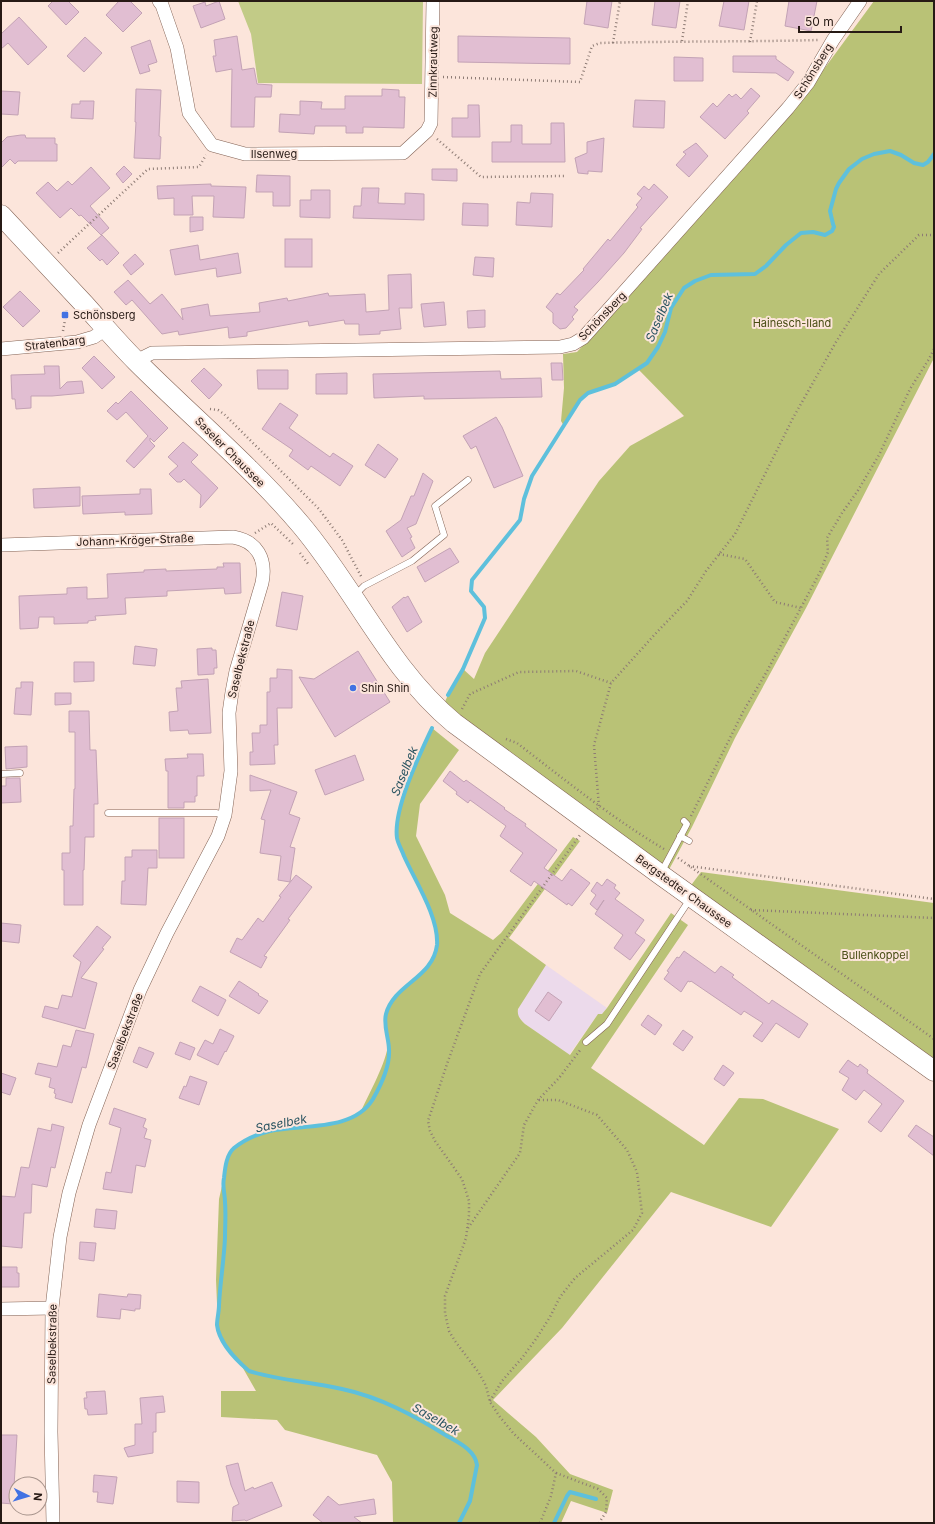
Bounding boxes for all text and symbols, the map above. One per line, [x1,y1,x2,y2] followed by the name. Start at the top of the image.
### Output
[799,8,901,34] scale bar
[805,14,834,29] text: 50 m
[425,26,441,98] street label: Zinnkrautweg
[790,41,836,101] street label: Schönsberg
[251,147,297,161] street label: Ilsenweg
[575,289,629,343] street label: Schönsberg
[642,290,676,344] water label: Saselbek
[73,308,136,322] place label: Schönsberg
[60,310,70,320] marker: Schönsberg
[753,316,831,330] park label: Hainesch-Iland
[24,332,86,354] street label: Stratenbarg
[192,414,268,490] street label: Saseler Chaussee
[76,531,194,549] street label: Johann-Kröger-Straße
[225,618,257,700] street label: Saselbekstraße
[361,681,410,695] place label: Shin Shin
[348,683,358,693] marker: Shin Shin
[387,744,421,798] water label: Saselbek
[633,851,735,931] street label: Bergstedter Chaussee
[842,948,908,962] park label: Bullenkoppel
[104,991,146,1071] street label: Saselbekstraße
[254,1111,308,1135] water label: Saselbek
[44,1304,60,1384] street label: Saselbekstraße
[410,1399,463,1439] water label: Saselbek
[8,1476,48,1516] north arrow
[31,1492,45,1502] text: N

